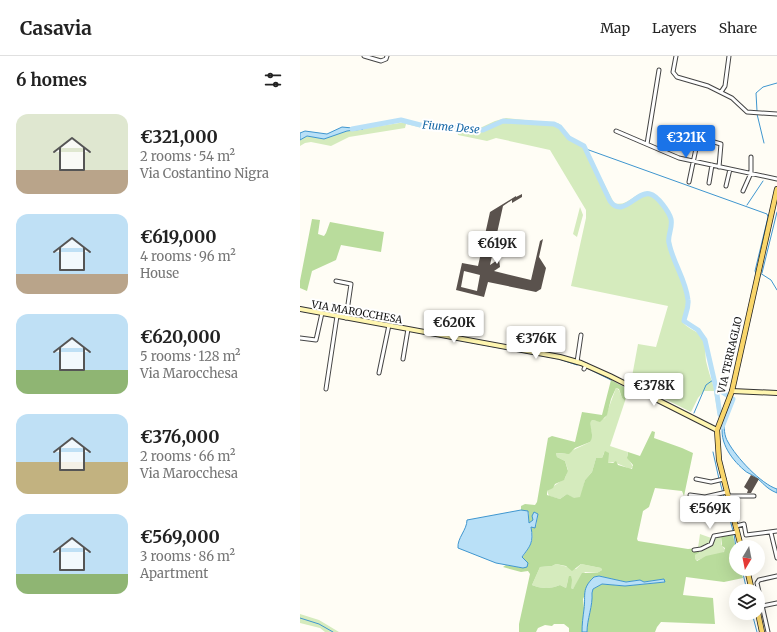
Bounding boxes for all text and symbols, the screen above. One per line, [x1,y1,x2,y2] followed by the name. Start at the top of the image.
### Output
[20,16,92,40] text: Casavia
[600,19,630,37] text: Map
[652,19,697,37] text: Layers
[719,19,757,37] text: Share
[16,69,87,91] text: 6 homes
[262,69,284,91] icon: filters
[421,117,481,137] water label: Fiume Dese
[658,125,714,159] pin: €321K
[140,126,218,148] text: €321,000
[666,129,706,146] text: €321K
[48,130,96,178] icon: home
[140,148,235,165] text: 2 rooms · 54 m²
[140,165,269,182] text: Via Costantino Nigra
[140,226,217,248] text: €619,000
[48,230,96,278] icon: home
[469,231,525,265] pin: €619K
[477,235,517,252] text: €619K
[140,248,236,265] text: 4 rooms · 96 m²
[140,265,179,282] text: House
[310,297,404,327] street label: VIA MAROCCHESA
[426,310,482,344] pin: €620K
[433,314,475,331] text: €620K
[715,315,745,396] street label: VIA TERRAGLIO
[140,326,221,348] text: €620,000
[508,326,564,360] pin: €376K
[48,330,96,378] icon: home
[515,330,557,347] text: €376K
[140,348,241,365] text: 5 rooms · 128 m²
[140,365,238,382] text: Via Marocchesa
[626,373,682,407] pin: €378K
[633,377,675,394] text: €378K
[140,426,219,448] text: €376,000
[48,430,96,478] icon: home
[140,448,235,465] text: 2 rooms · 66 m²
[140,465,238,482] text: Via Marocchesa
[682,496,738,530] pin: €569K
[689,500,731,517] text: €569K
[140,526,220,548] text: €569,000
[48,530,96,578] icon: home
[729,540,765,576] north arrow
[729,540,765,620] map controls
[140,548,235,565] text: 3 rooms · 86 m²
[140,565,208,582] text: Apartment
[729,584,765,620] button: layers

